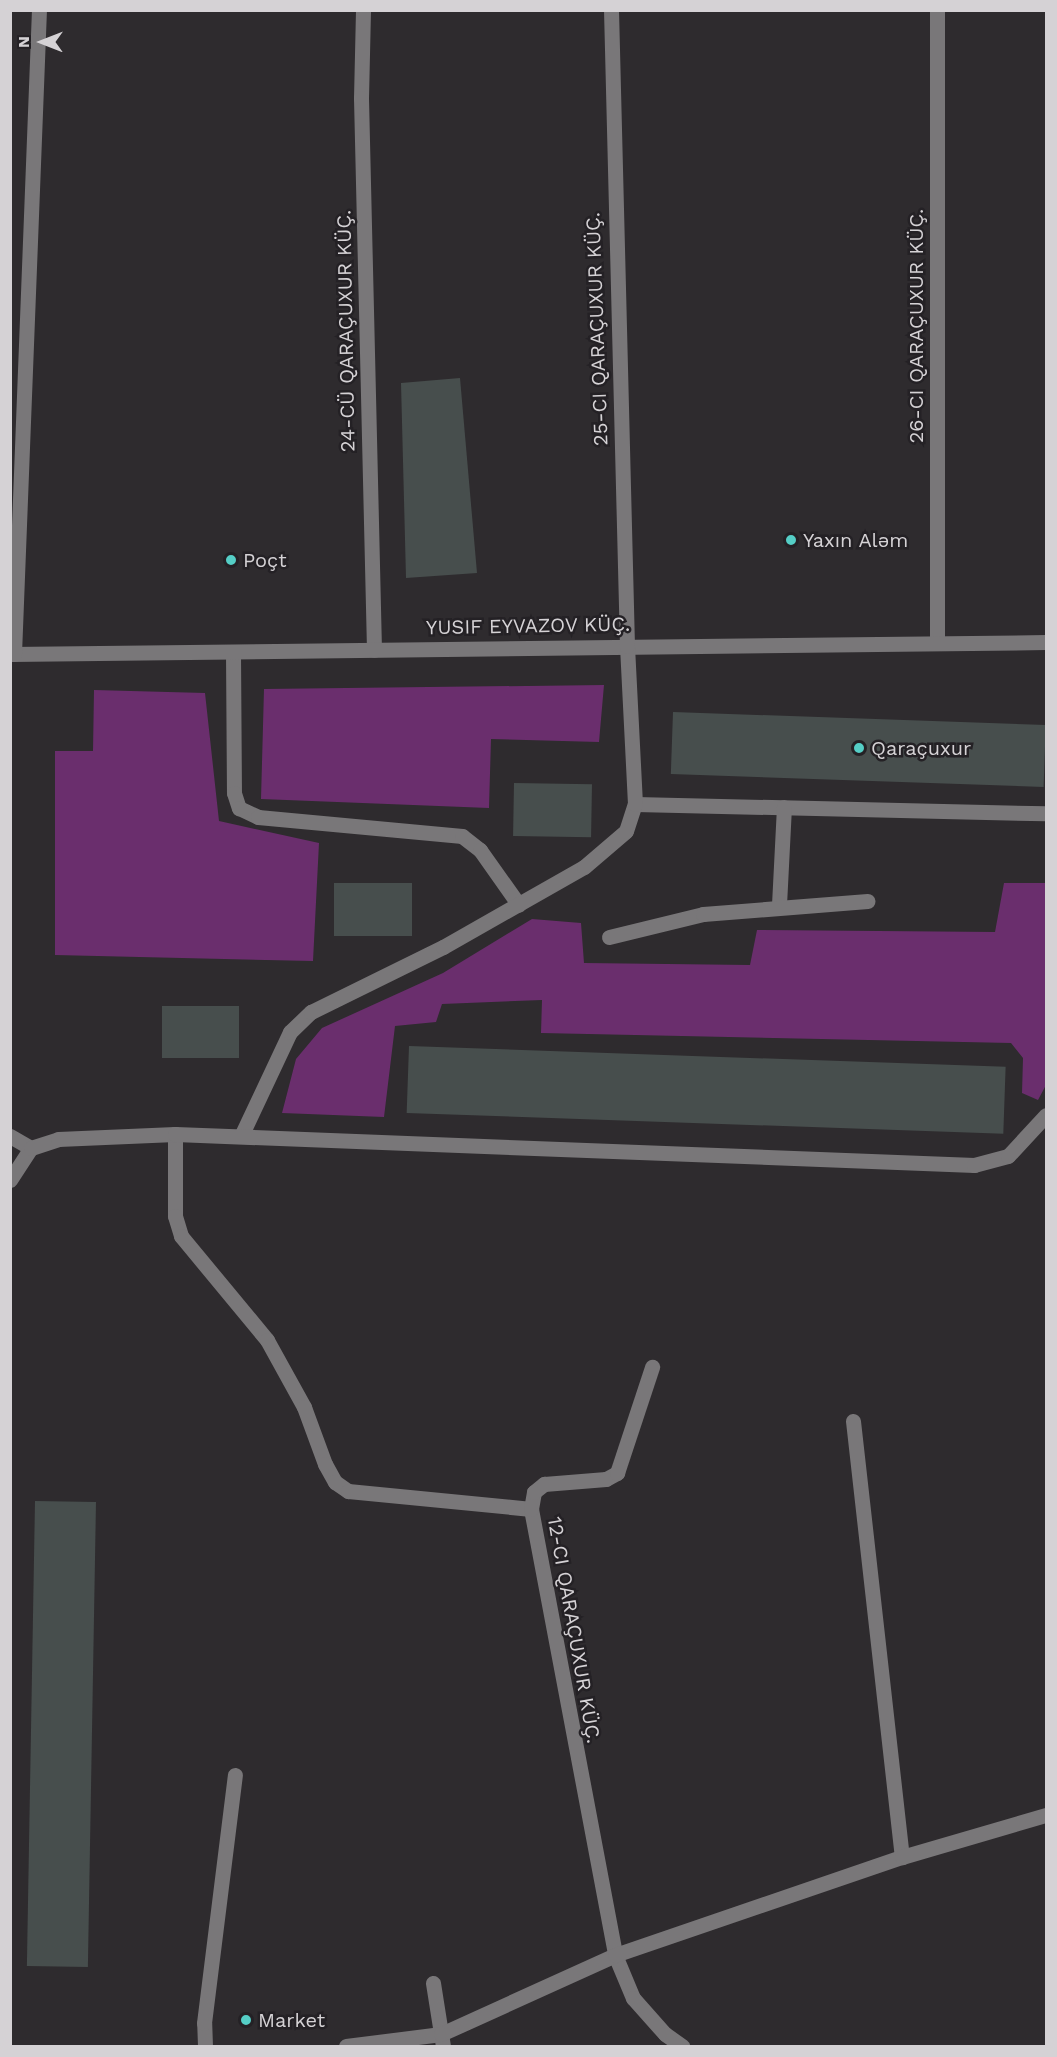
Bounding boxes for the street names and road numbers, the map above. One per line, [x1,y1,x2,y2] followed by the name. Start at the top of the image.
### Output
[904,209,928,443] street label: 26-CI QARAÇUXUR KÜÇ.
[332,210,360,452] street label: 24-CÜ QARAÇUXUR KÜÇ.
[581,212,613,446] street label: 25-CI QARAÇUXUR KÜÇ.
[425,612,631,640] street label: YUSIF EYVAZOV KÜÇ.
[542,1515,606,1745] street label: 12-CI QARAÇUXUR KÜÇ.

